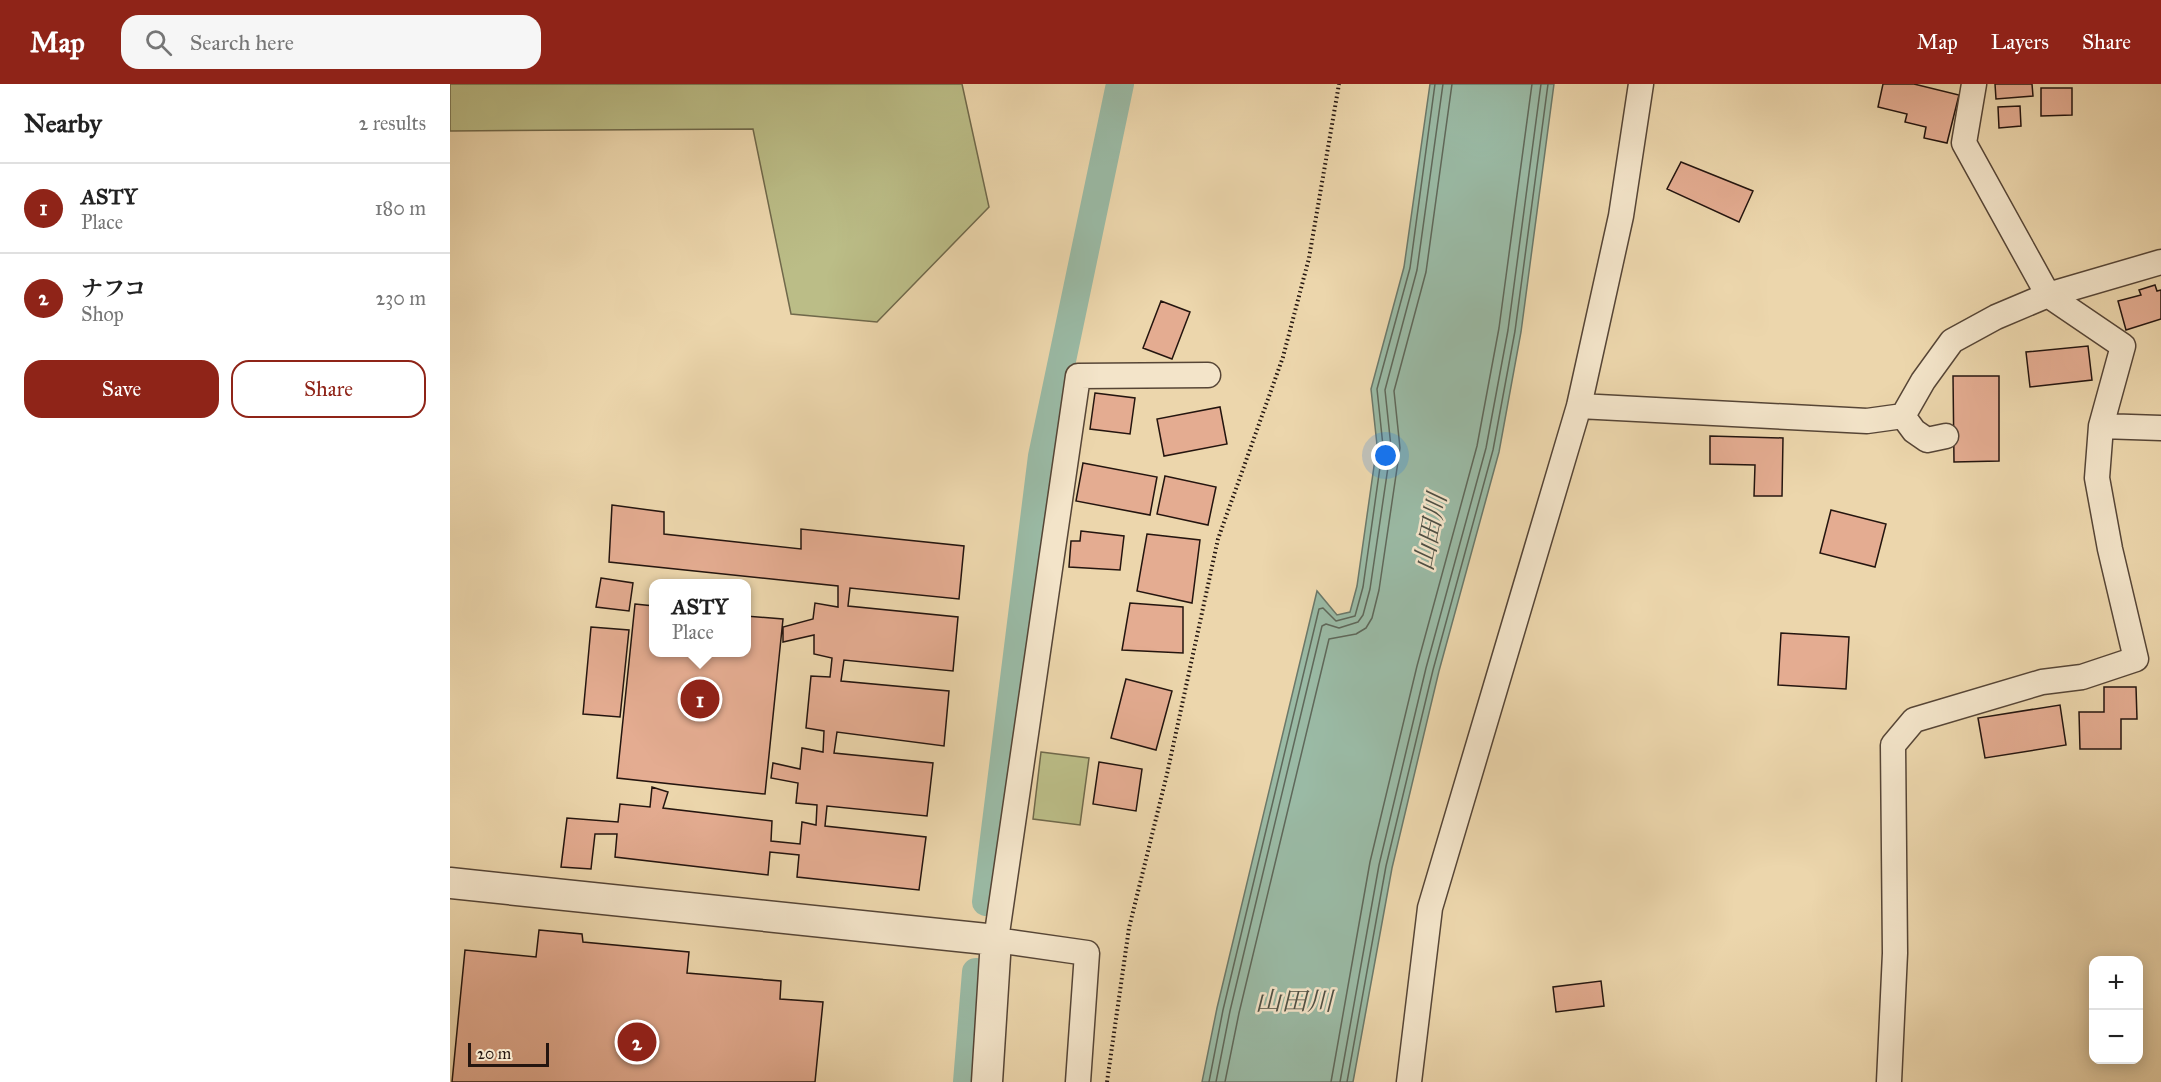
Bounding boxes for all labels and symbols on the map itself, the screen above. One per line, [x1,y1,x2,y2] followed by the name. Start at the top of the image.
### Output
[1371,441,1400,470] your location
[1407,488,1454,573] water label: 山田川
[680,676,720,722] pin: 1
[1255,985,1336,1017] water label: 山田川
[618,1020,657,1064] pin: 2
[468,1040,549,1068] scale bar

